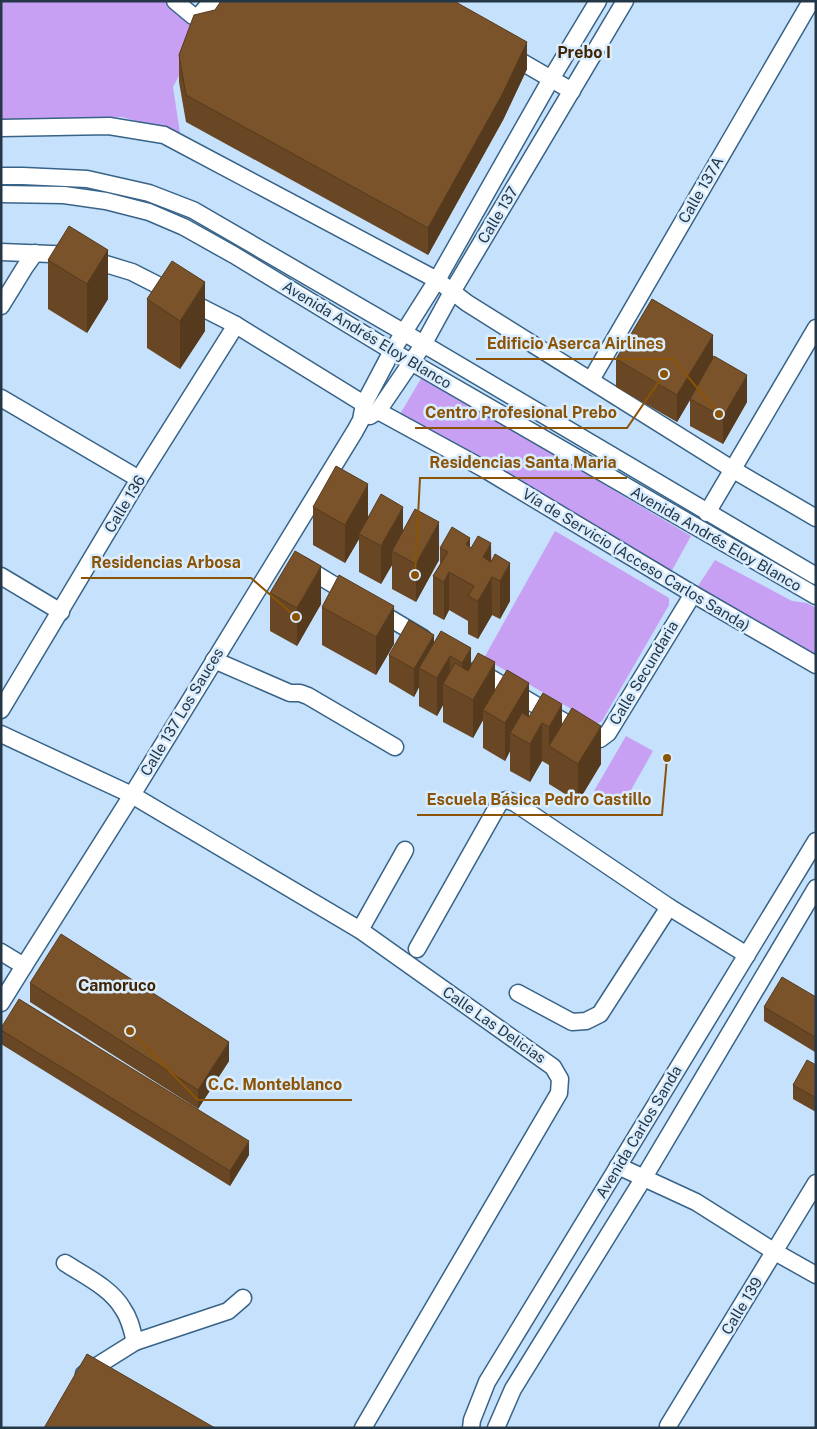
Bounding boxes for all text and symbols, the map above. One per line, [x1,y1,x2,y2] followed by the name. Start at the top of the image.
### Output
[557,43,611,62] district label: Prebo I
[675,153,727,226] street label: Calle 137A
[474,183,521,246] street label: Calle 137
[280,277,455,392] street label: Avenida Andrés Eloy Blanco
[476,328,673,359] callout: Edificio Aserca Airlines
[487,334,663,353] text: Edificio Aserca Airlines
[415,397,627,428] callout: Centro Profesional Prebo
[425,403,617,422] text: Centro Profesional Prebo
[420,447,627,478] callout: Residencias Santa Maria
[429,453,617,472] text: Residencias Santa Maria
[101,472,148,535] street label: Calle 136
[628,483,804,594] street label: Avenida Andrés Eloy Blanco
[519,485,753,634] street label: Vía de Servicio (Acceso Carlos Sanda)
[81,547,251,578] callout: Residencias Arbosa
[91,553,241,572] text: Residencias Arbosa
[606,618,681,728] street label: Calle Secundaria
[137,645,226,779] street label: Calle 137 Los Sauces
[417,784,662,815] callout: Escuela Básica Pedro Castillo
[427,790,651,809] text: Escuela Básica Pedro Castillo
[78,976,156,995] district label: Camoruco
[440,983,549,1066] street label: Calle Las Delicias
[592,1063,685,1201] street label: Avenida Carlos Sanda
[198,1069,352,1100] callout: C.C. Monteblanco
[208,1075,342,1094] text: C.C. Monteblanco
[718,1274,765,1337] street label: Calle 139

